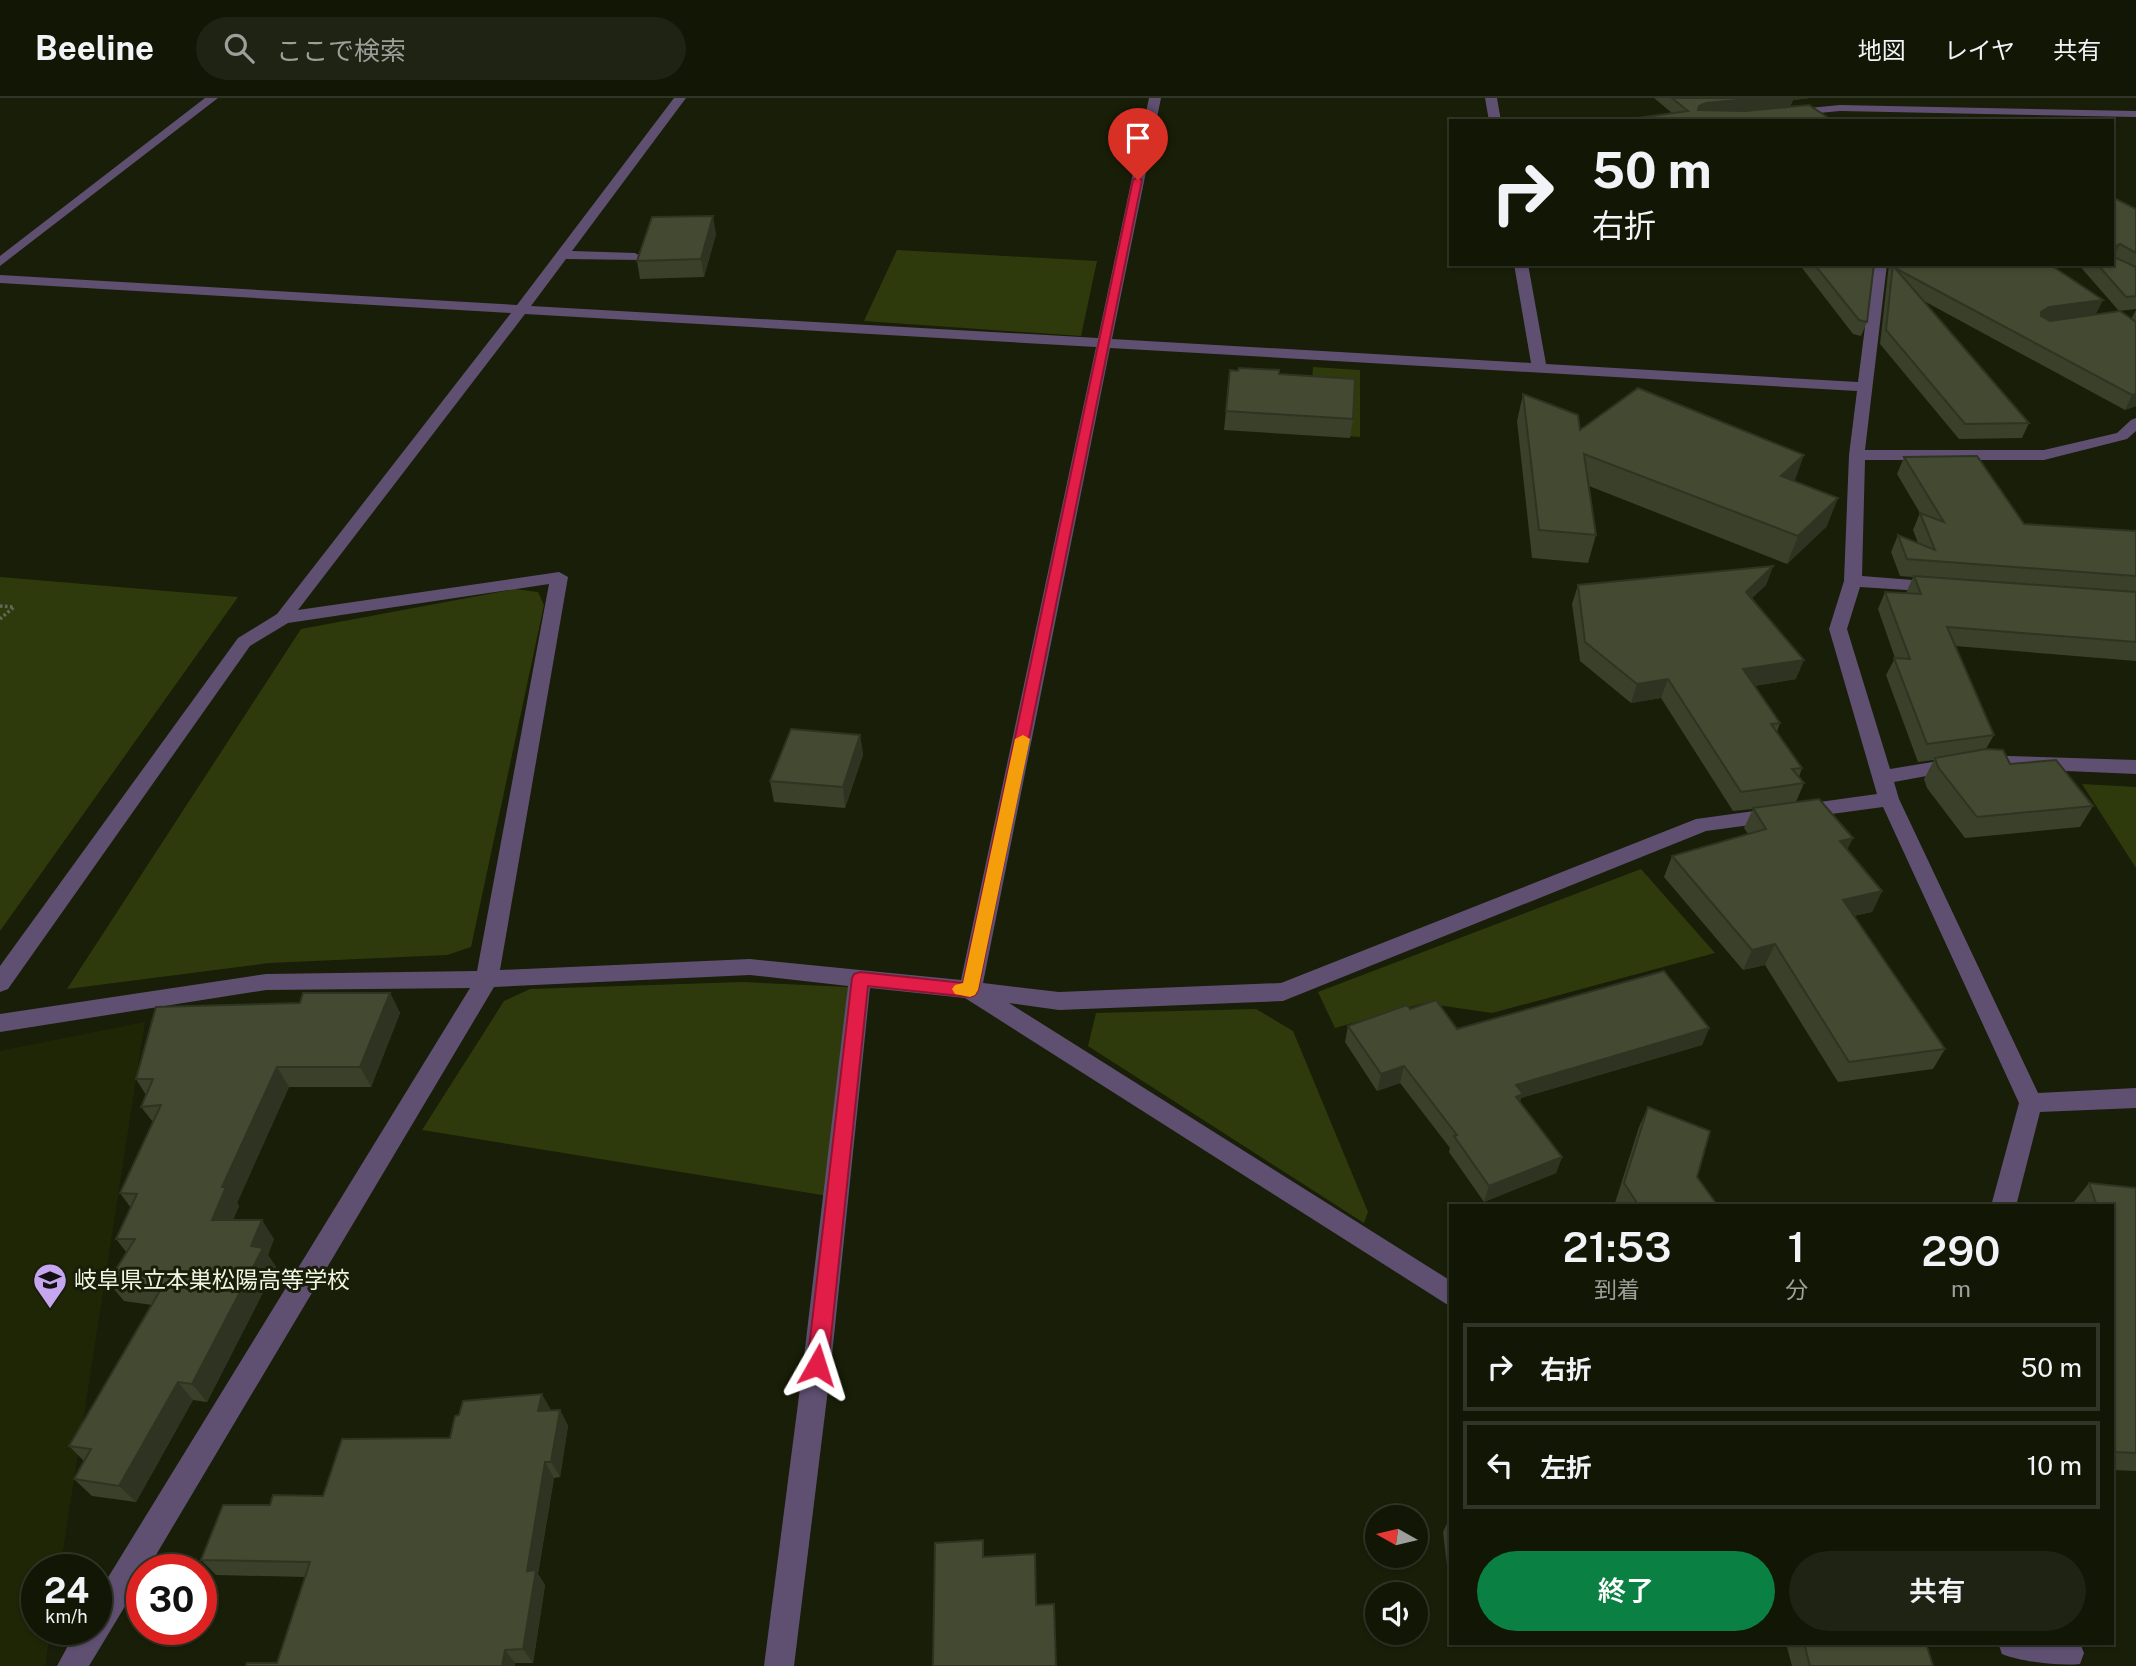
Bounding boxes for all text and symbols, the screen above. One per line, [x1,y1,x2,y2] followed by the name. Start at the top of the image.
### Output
[196,17,686,80] search box
[35,29,154,67] text: Beeline
[220,29,258,67] icon: search
[276,35,406,66] text: ここで検索
[1858,36,1906,64] text: 地図
[1944,36,2015,64] text: レイヤ
[2053,36,2101,64] text: 共有
[1108,108,1168,180] pin
[1119,119,1157,157] icon: arrive
[1592,141,1712,199] text: 50 m
[1477,147,1568,238] icon: right
[1592,207,1656,244] text: 右折
[1562,1222,1671,1271] text: 21:53
[1788,1222,1805,1271] text: 1
[1921,1226,2001,1275] text: 290
[31,1261,69,1310] school or university icon: 岐阜県立本巣松陽高等学校
[74,1266,350,1293] place label: 岐阜県立本巣松陽高等学校
[1951,1275,1971,1302] text: m
[1594,1276,1640,1303] text: 到着
[1785,1276,1808,1303] text: 分
[780,1328,854,1402] position arrow
[1481,1348,1519,1386] icon: right
[2021,1352,2082,1383] text: 50 m
[1540,1354,1592,1385] text: 右折
[1481,1446,1519,1484] icon: left
[2027,1450,2082,1481] text: 10 m
[1540,1452,1592,1483] text: 左折
[1365,1505,1428,1568] north arrow
[1365,1505,1428,1645] map controls
[1477,1551,1775,1631] button: 終了
[1789,1551,2086,1631] button: 共有
[126,1554,217,1645] speed limit sign: 30
[44,1570,89,1611] text: 24
[1365,1582,1428,1645] button: sound
[45,1606,88,1627] text: km/h

